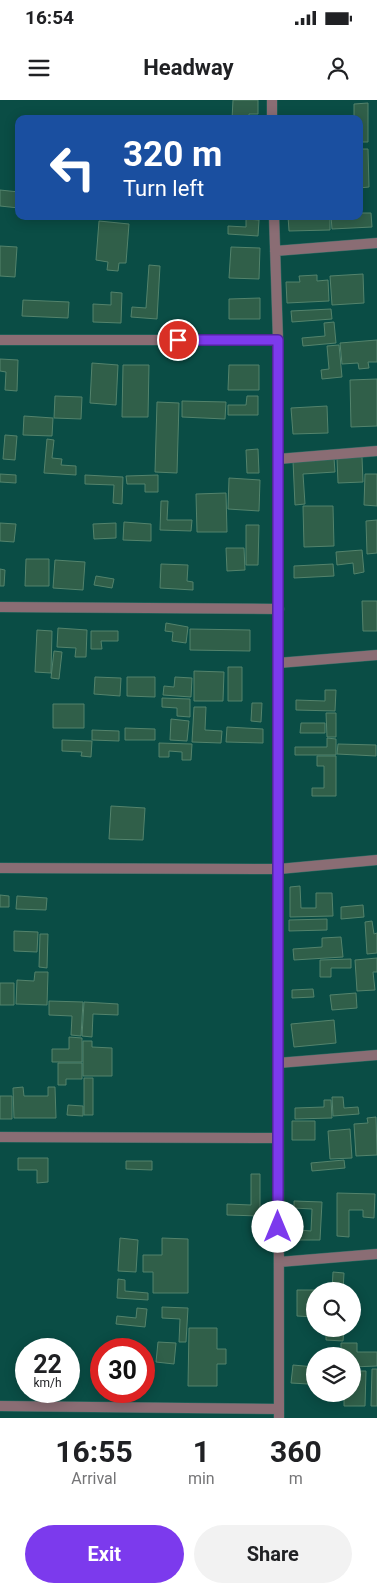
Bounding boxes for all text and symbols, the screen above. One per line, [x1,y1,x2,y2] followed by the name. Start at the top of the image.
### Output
[25,6,74,29] text: 16:54
[25,54,53,82] icon: menu
[324,54,352,82] icon: person
[143,55,234,80] text: Headway
[123,134,222,175] text: 320 m
[40,135,105,200] icon: left
[123,176,204,201] text: Turn left
[157,319,199,361] pin
[164,326,192,354] icon: arrive
[251,1200,303,1252] position arrow
[306,1282,361,1402] map controls
[306,1282,361,1337] button: search
[90,1338,155,1403] speed limit sign: 30
[306,1347,361,1402] button: layers
[33,1350,62,1379] text: 22
[33,1376,62,1390] text: km/h
[55,1434,133,1469] text: 16:55
[193,1434,210,1469] text: 1
[270,1434,322,1469] text: 360
[71,1469,117,1488] text: Arrival
[188,1469,215,1488] text: min
[289,1469,303,1488] text: m
[25,1525,184,1583] button: Exit
[194,1525,352,1583] button: Share

